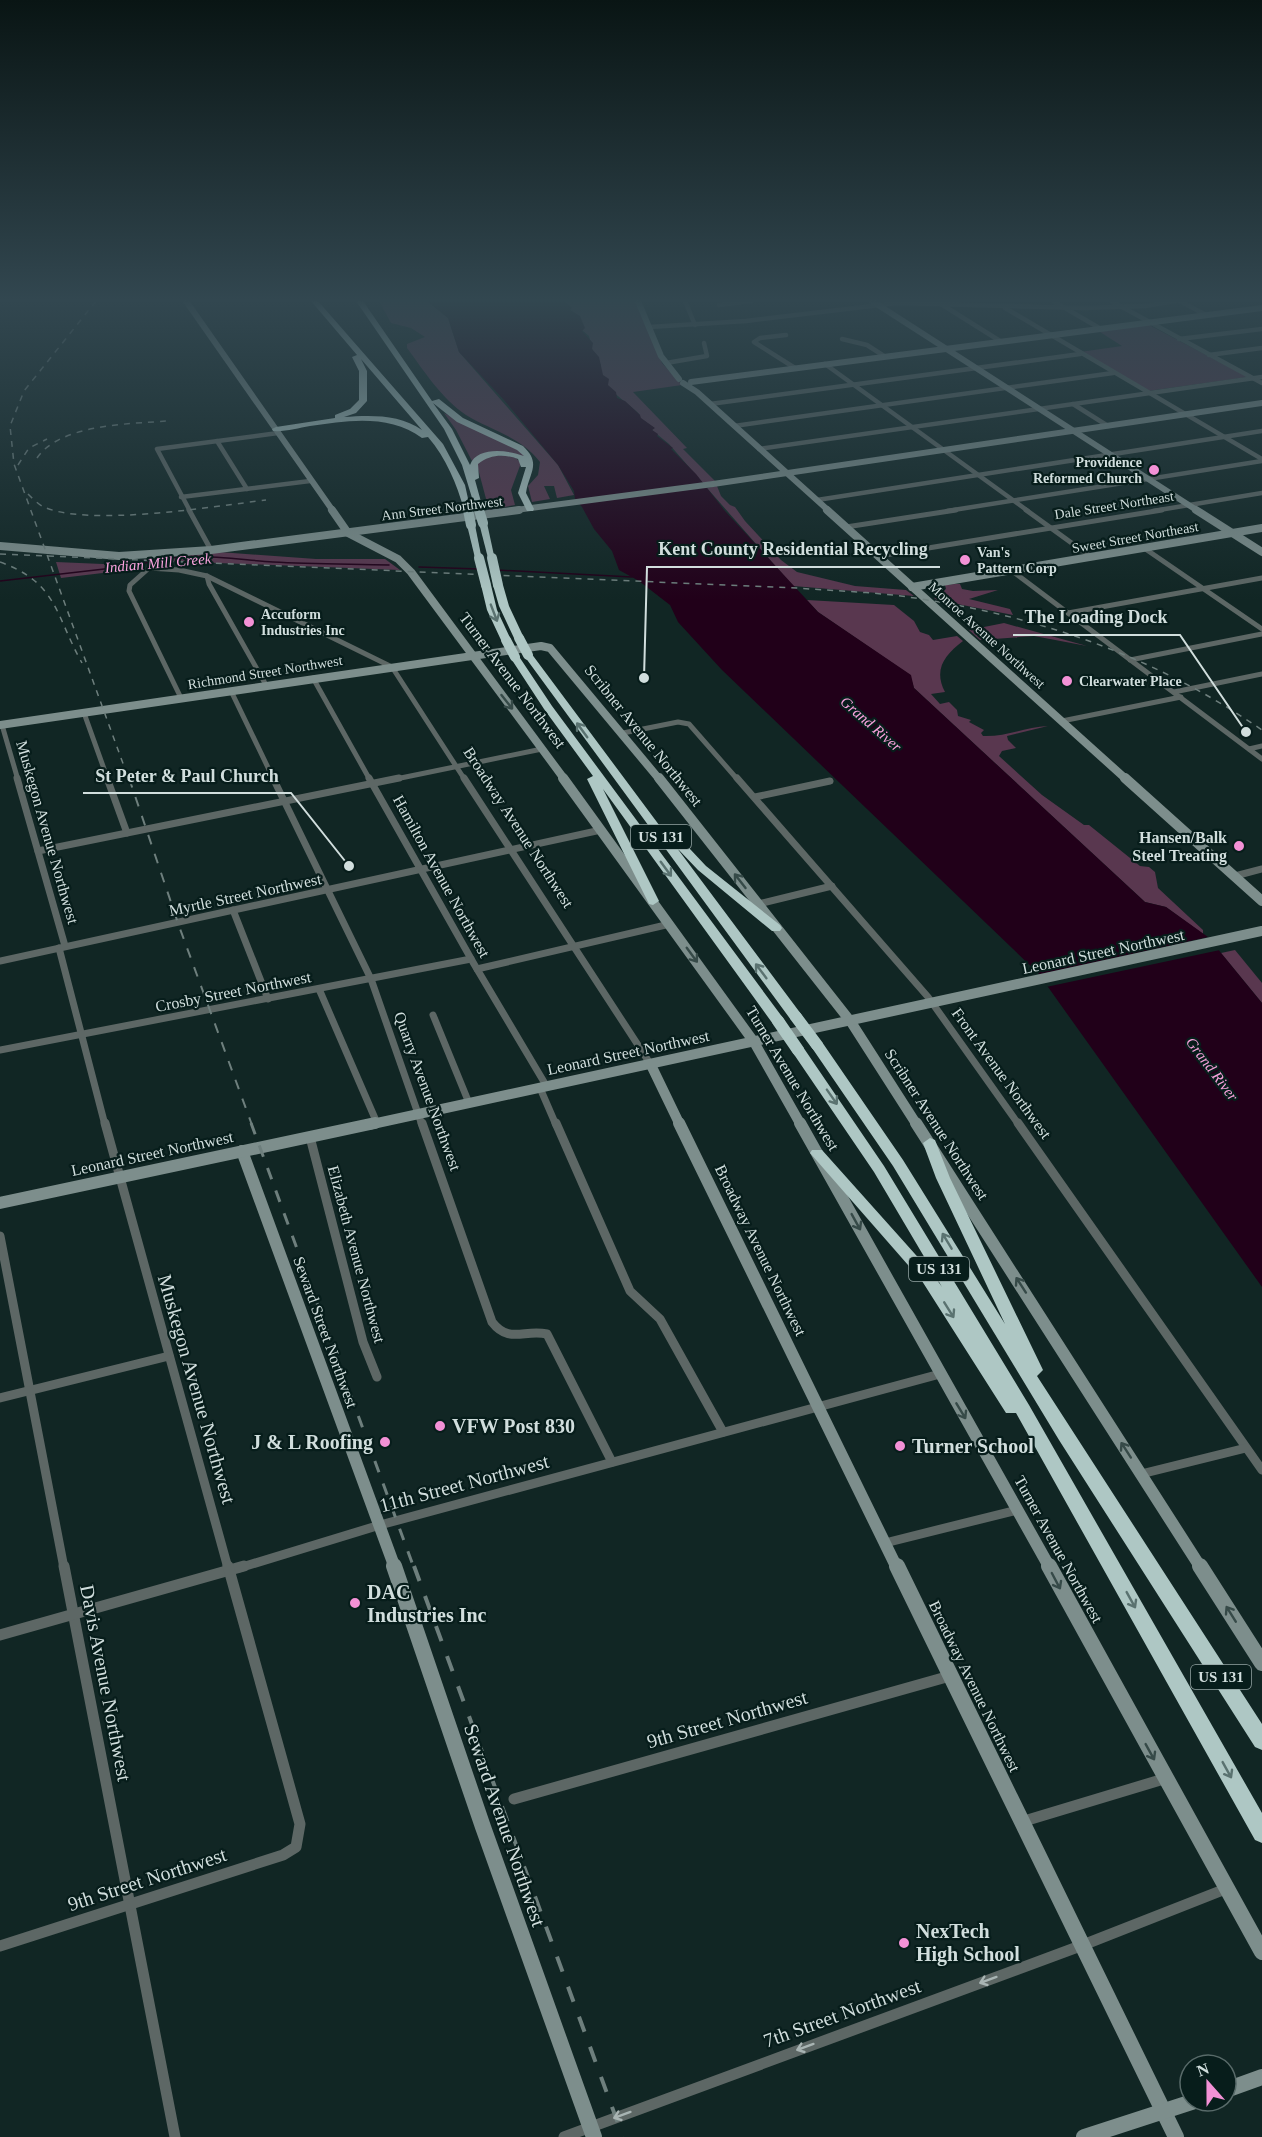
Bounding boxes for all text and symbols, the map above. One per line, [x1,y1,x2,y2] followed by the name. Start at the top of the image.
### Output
[1033,455,1142,486] place label: Providence Reformed Church
[1147,463,1161,477] marker: Providence Reformed Church
[1053,489,1175,522] street label: Dale Street Northeast
[381,494,504,523] street label: Ann Street Northwest
[1071,519,1200,556] street label: Sweet Street Northeast
[647,531,940,567] callout: Kent County Residential Recycling
[658,539,928,559] text: Kent County Residential Recycling
[977,545,1057,576] place label: Van's Pattern Corp
[103,550,212,576] water label: Indian Mill Creek
[958,553,972,567] marker: Van's Pattern Corp
[925,579,1048,692] street label: Monroe Avenue Northwest
[1013,599,1180,635] callout: The Loading Dock
[489,603,500,622] one-way arrow
[261,607,345,638] place label: Accuform Industries Inc
[1024,607,1168,627] text: The Loading Dock
[456,609,569,752] street label: Turner Avenue Northwest
[242,615,256,629] marker: Accuform Industries Inc
[187,653,344,692] street label: Richmond Street Northwest
[581,661,706,810] street label: Scribner Avenue Northwest
[1060,674,1074,688] marker: Clearwater Place
[1079,674,1182,689] place label: Clearwater Place
[501,693,514,709] one-way arrow
[837,693,905,755] water label: Grand River
[576,722,588,738] one-way arrow
[12,739,82,927] street label: Muskegon Avenue Northwest
[459,744,577,912] street label: Broadway Avenue Northwest
[83,757,291,793] callout: St Peter & Paul Church
[95,766,279,786] text: St Peter & Paul Church
[390,792,494,961] street label: Hamilton Avenue Northwest
[631,825,691,849] road number: US 131
[1132,829,1227,865] place label: Hansen/Balk Steel Treating
[1232,839,1246,853] marker: Hansen/Balk Steel Treating
[660,860,672,876] one-way arrow
[167,870,324,920] street label: Myrtle Street Northwest
[734,874,747,890] one-way arrow
[1021,926,1186,977] street label: Leonard Street Northwest
[686,946,698,962] one-way arrow
[755,963,767,979] one-way arrow
[154,968,313,1016] street label: Crosby Street Northwest
[743,1003,843,1154] street label: Turner Avenue Northwest
[949,1005,1055,1142] street label: Front Avenue Northwest
[390,1009,464,1174] street label: Quarry Avenue Northwest
[546,1027,711,1078] street label: Leonard Street Northwest
[1183,1034,1241,1104] water label: Grand River
[881,1046,992,1203] street label: Scribner Avenue Northwest
[826,1089,838,1105] one-way arrow
[70,1128,235,1179] street label: Leonard Street Northwest
[711,1162,810,1339] street label: Broadway Avenue Northwest
[325,1164,389,1345] street label: Elizabeth Avenue Northwest
[850,1213,862,1230] one-way arrow
[941,1233,953,1250] one-way arrow
[290,1254,361,1411] street label: Seward Street Northwest
[909,1257,969,1281] road number: US 131
[153,1272,240,1507] street label: Muskegon Avenue Northwest
[1014,1277,1026,1294] one-way arrow
[943,1301,955,1318] one-way arrow
[956,1402,968,1419] one-way arrow
[452,1415,575,1437] place label: VFW Post 830
[433,1419,447,1433] marker: VFW Post 830
[251,1431,373,1454] place label: J & L Roofing
[378,1435,392,1449] marker: J & L Roofing
[912,1435,1034,1457] place label: Turner School
[893,1439,907,1453] marker: Turner School
[1119,1441,1132,1458] one-way arrow
[377,1450,552,1516] street label: 11th Street Northwest
[1011,1473,1106,1626] street label: Turner Avenue Northwest
[1050,1572,1062,1589] one-way arrow
[367,1581,487,1626] place label: DAC Industries Inc
[76,1583,136,1783] street label: Davis Avenue Northwest
[1126,1592,1138,1609] one-way arrow
[348,1596,362,1610] marker: DAC Industries Inc
[925,1598,1024,1775] street label: Broadway Avenue Northwest
[1224,1606,1236,1623] one-way arrow
[1191,1665,1251,1689] road number: US 131
[644,1685,810,1752] street label: 9th Street Northwest
[460,1721,550,1930] street label: Seward Avenue Northwest
[1144,1743,1156,1760] one-way arrow
[1222,1761,1233,1779] one-way arrow
[65,1843,230,1915] street label: 9th Street Northwest
[916,1920,1020,1966] place label: NexTech High School
[897,1936,911,1950] marker: NexTech High School
[760,1974,924,2052] street label: 7th Street Northwest
[979,1975,998,1986] one-way arrow
[796,2043,815,2054] one-way arrow
[1178,2053,1238,2113] north arrow
[1194,2059,1212,2079] text: N
[613,2110,632,2121] one-way arrow

